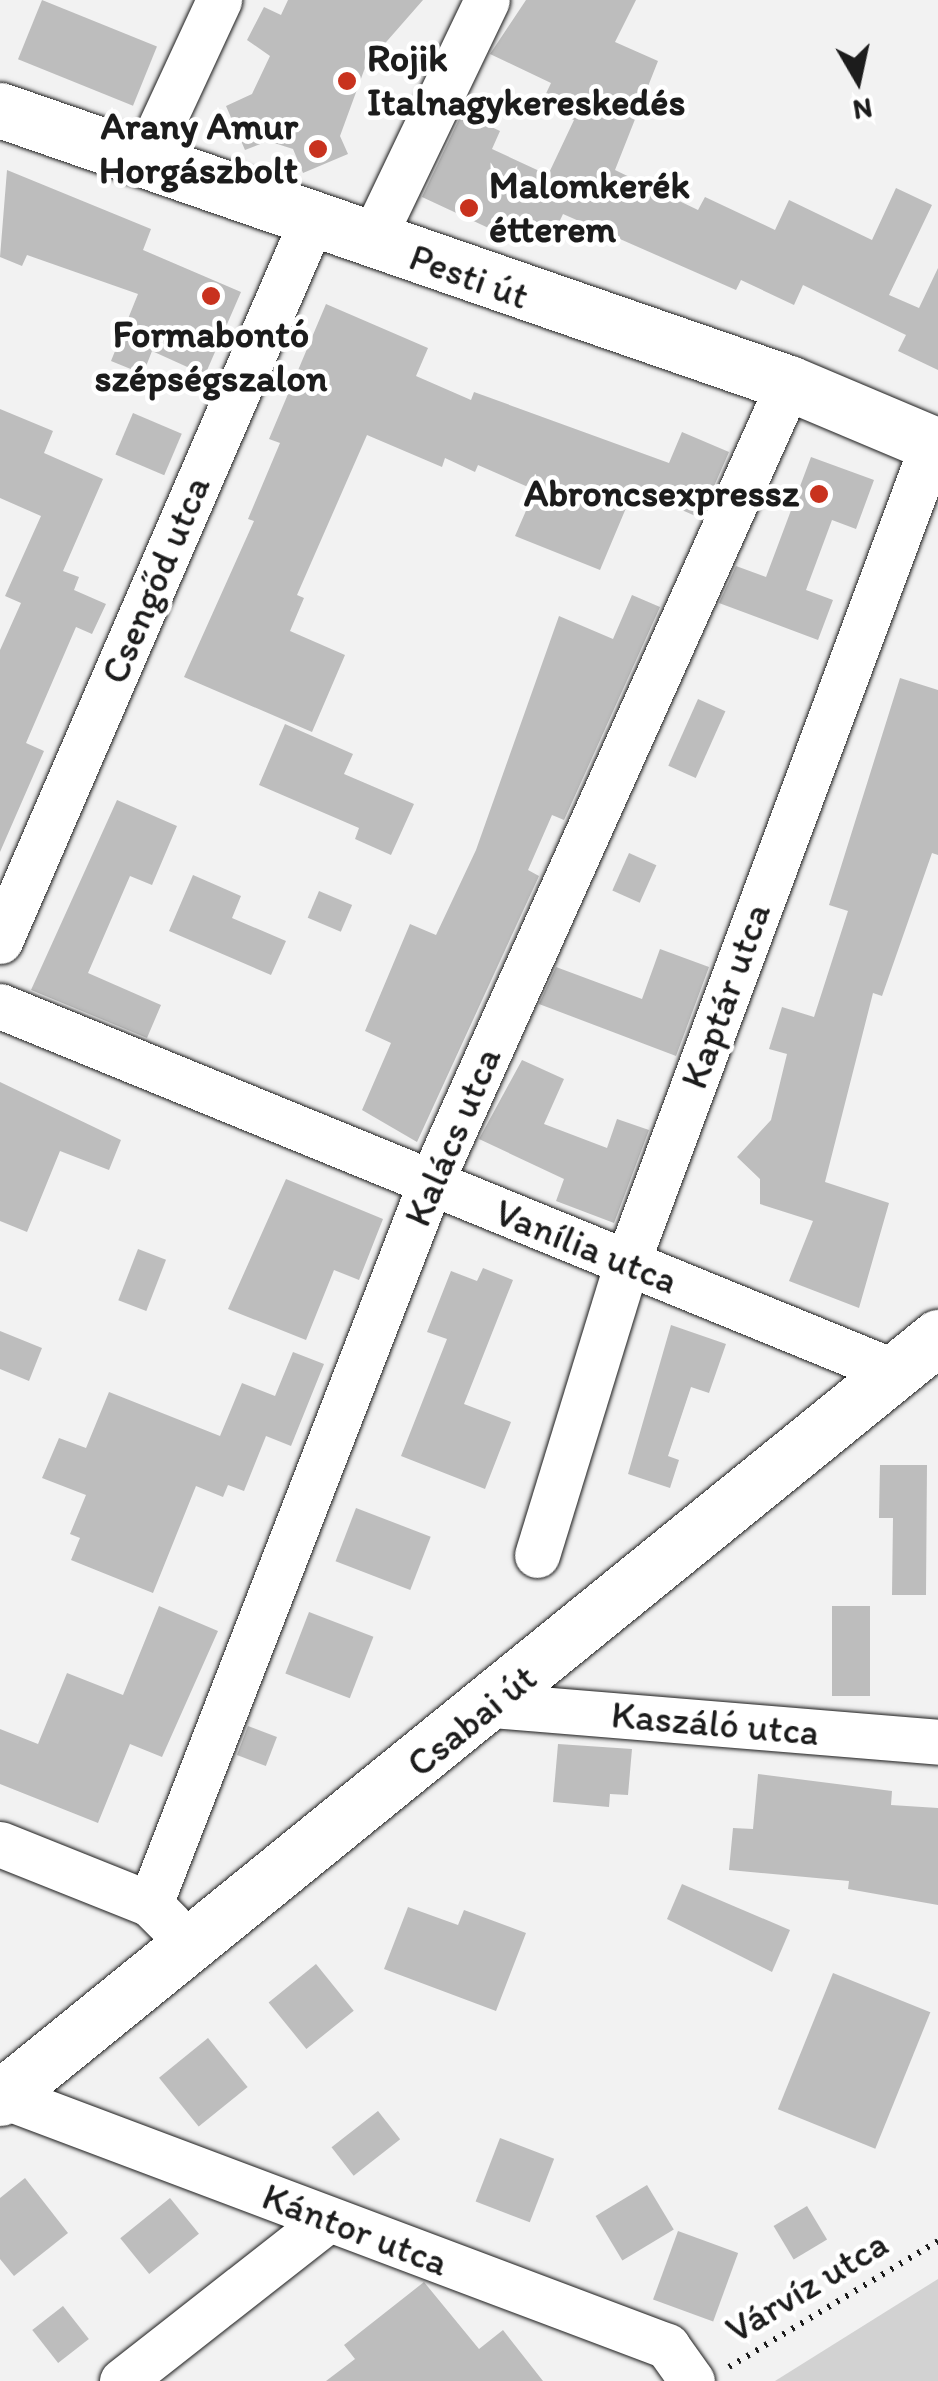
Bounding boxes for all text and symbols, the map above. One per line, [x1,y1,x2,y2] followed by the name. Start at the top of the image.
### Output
[808,30,908,130] north arrow
[367,36,685,125] place label: Rojik Italnagykereskedés
[336,70,358,92] marker: Rojik Italnagykereskedés
[851,91,875,128] text: N
[99,104,298,193] place label: Arany Amur Horgászbolt
[307,138,329,160] marker: Arany Amur Horgászbolt
[489,163,690,252] place label: Malomkerék étterem
[458,197,480,219] marker: Malomkerék étterem
[403,234,535,320] street label: Pesti út
[200,285,222,307] marker: Formabontó szépségszalon
[95,312,327,402] place label: Formabontó szépségszalon
[92,470,220,690] street label: Csengőd utca
[524,471,799,517] place label: Abroncsexpressz
[808,483,830,505] marker: Abroncsexpressz
[672,897,780,1095] street label: Kaptár utca
[395,1041,511,1233] street label: Kalács utca
[489,1190,683,1304] street label: Vanília utca
[398,1655,546,1787] street label: Csabai út
[609,1692,821,1756] street label: Kaszáló utca
[256,2174,454,2286] street label: Kántor utca
[718,2221,896,2353] street label: Várvíz utca

